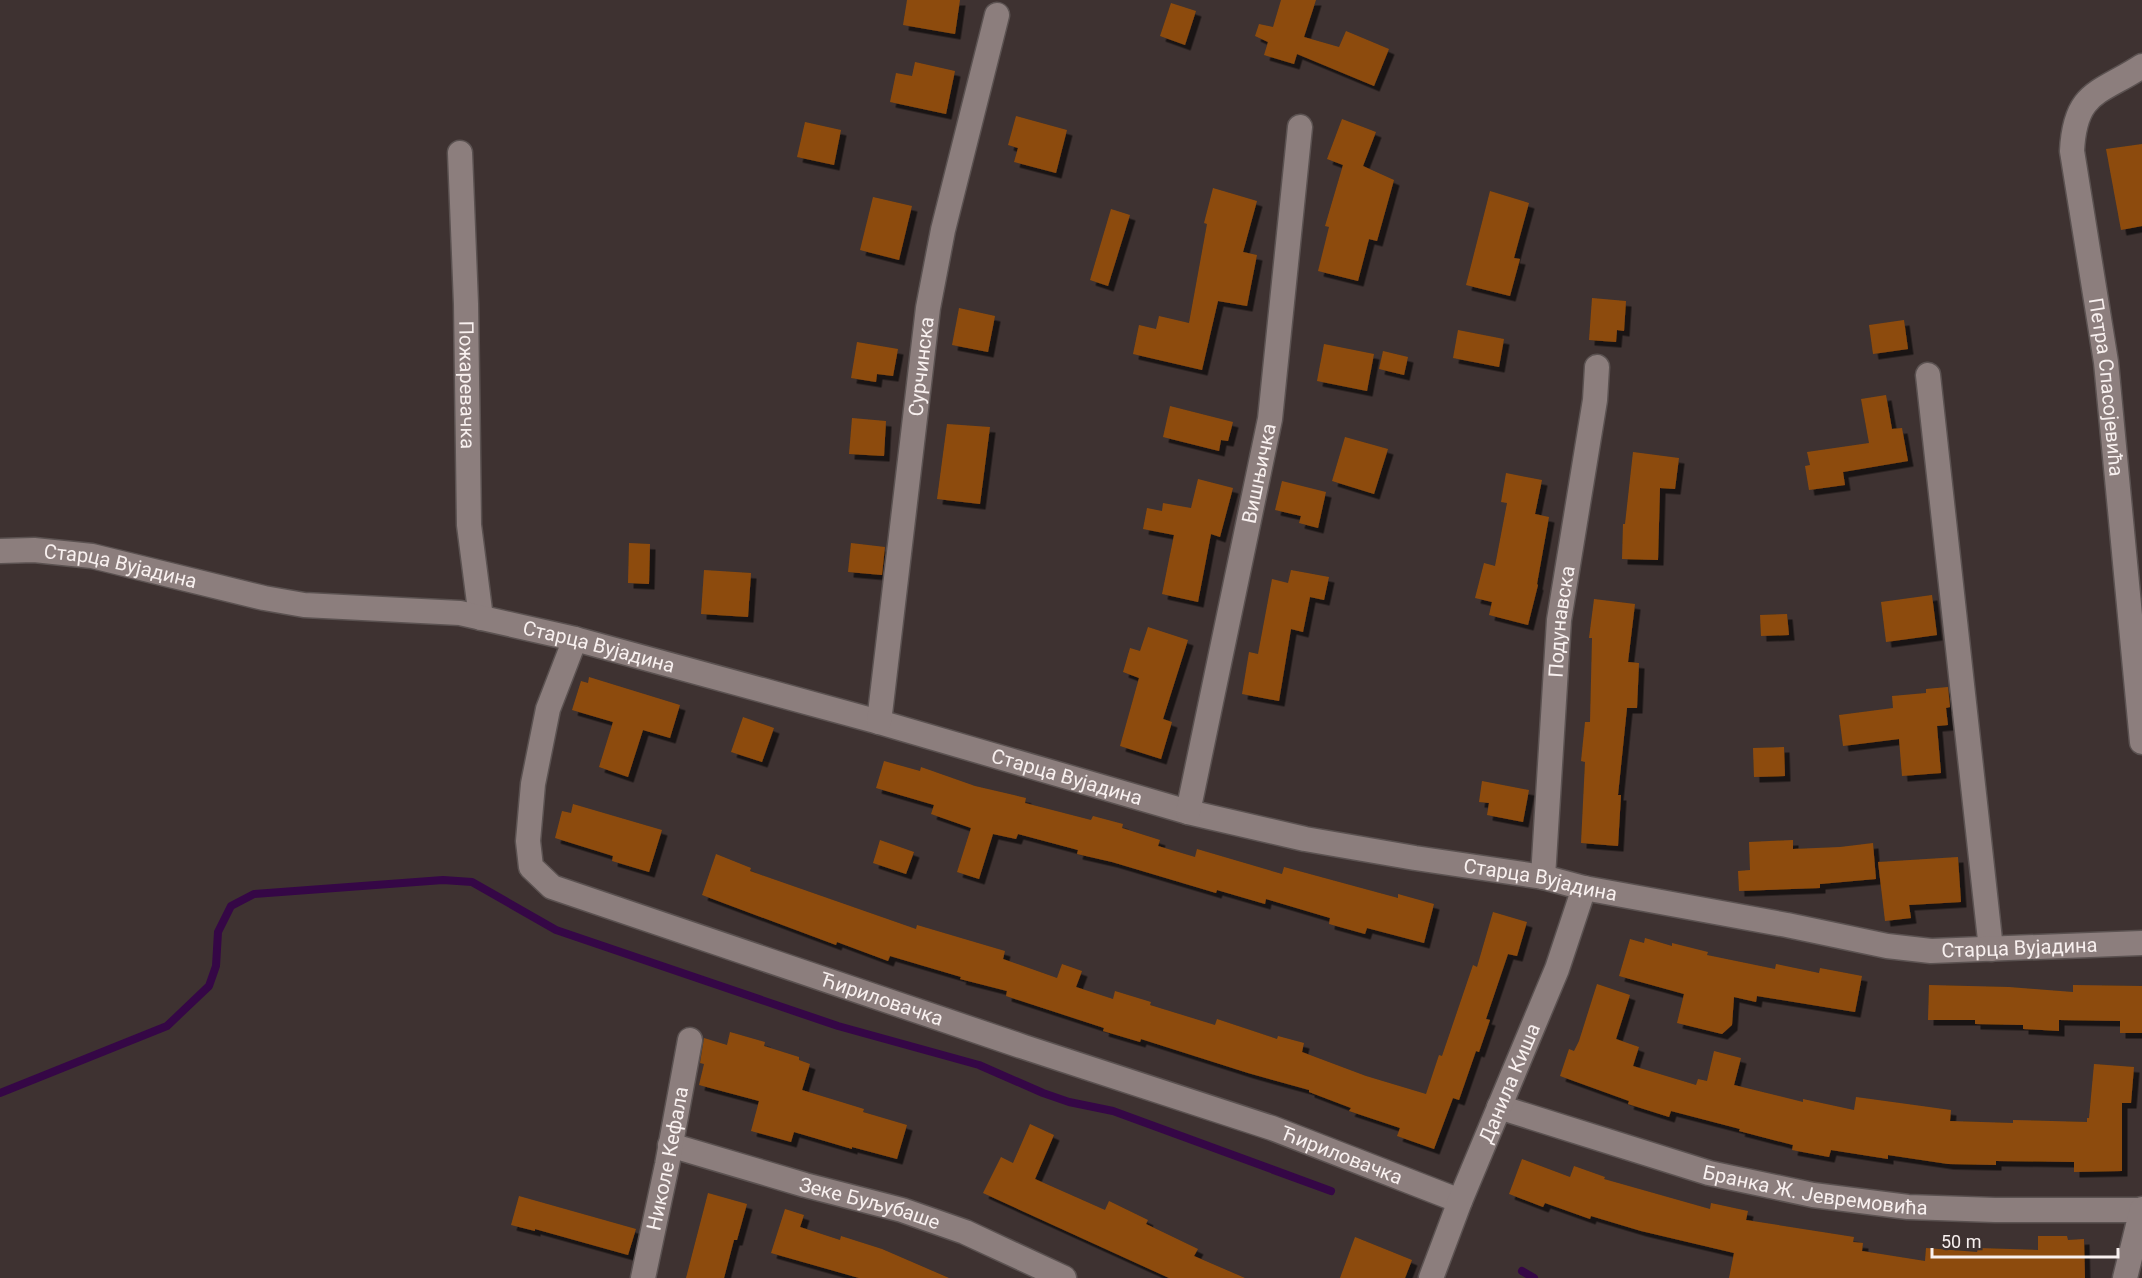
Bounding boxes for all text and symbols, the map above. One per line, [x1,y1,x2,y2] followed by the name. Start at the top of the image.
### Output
[2084,296,2129,477] street label: Петра Спасојевића
[903,315,939,417] street label: Сурчинска
[454,320,480,449] street label: Пожаревачка
[1237,421,1281,525] street label: Вишњичка
[43,539,199,593] street label: Старца Вујадина
[1543,564,1580,678] street label: Подунавска
[521,616,677,678] street label: Старца Вујадина
[989,743,1145,810] street label: Старца Вујадина
[1462,853,1619,906] street label: Старца Вујадина
[1941,933,2098,963] street label: Старца Вујадина
[817,967,946,1031] street label: Ћириловачка
[1474,1020,1545,1147] street label: Данила Киша
[641,1085,693,1233] street label: Николе Кефала
[1278,1121,1406,1190] street label: Ћириловачка
[1701,1160,1928,1220] street label: Бранка Ж. Јевремовића
[797,1172,943,1234] street label: Зеке Буљубаше
[1932,1221,2118,1259] scale bar
[1941,1231,1981,1252] text: 50 m

